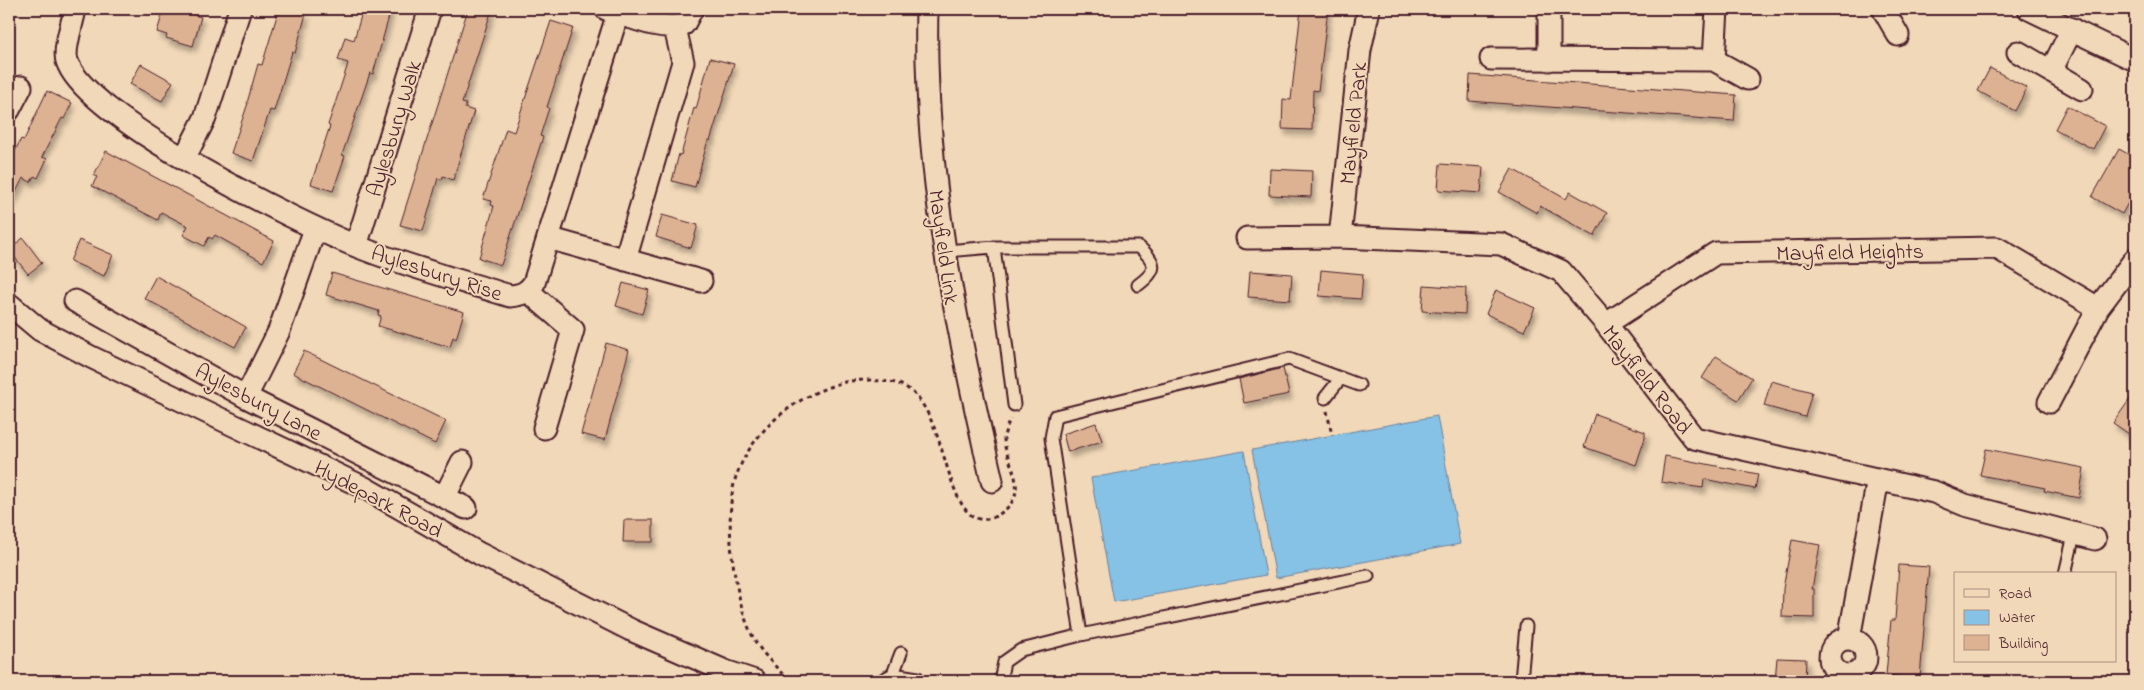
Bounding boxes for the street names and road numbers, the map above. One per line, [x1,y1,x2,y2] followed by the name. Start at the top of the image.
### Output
[360,56,433,201] street label: Aylesbury Walk
[1333,60,1378,186] street label: Mayfield Park
[917,188,966,307] street label: Mayfield Link
[1776,237,1924,272] street label: Mayfield Heights
[366,239,506,312] street label: Aylesbury Rise
[1592,319,1699,443] street label: Mayfield Road
[188,357,327,452] street label: Aylesbury Lane
[307,453,448,549] street label: Hydepark Road

